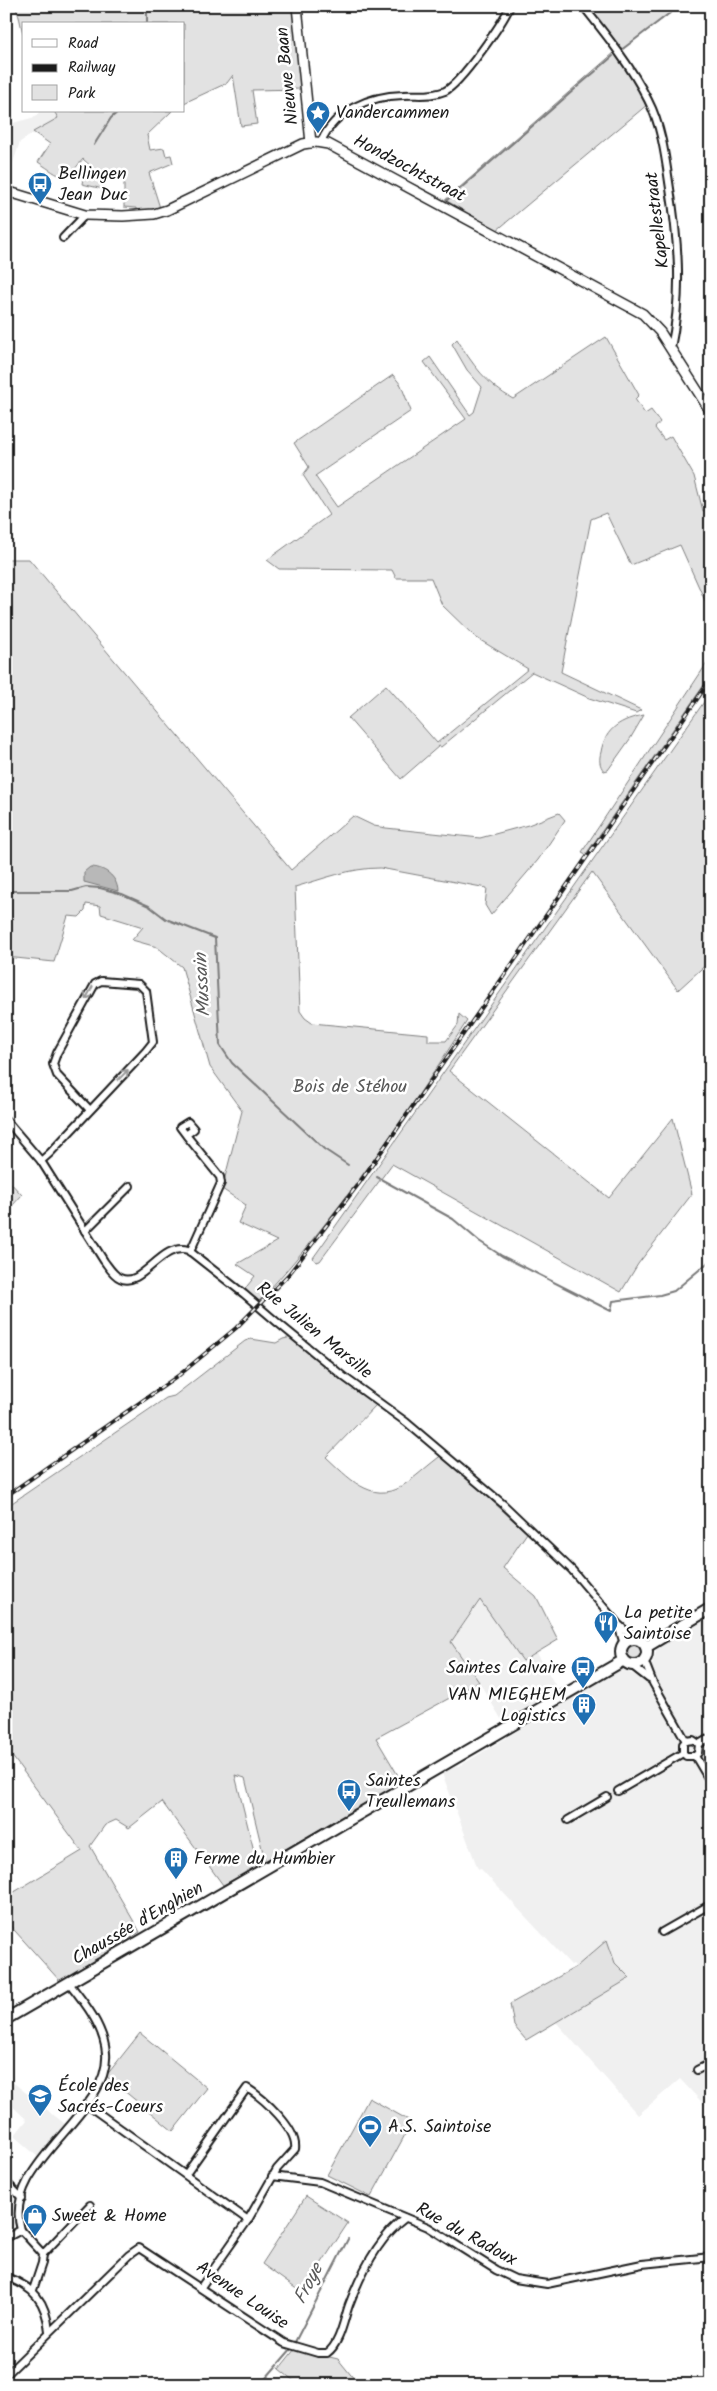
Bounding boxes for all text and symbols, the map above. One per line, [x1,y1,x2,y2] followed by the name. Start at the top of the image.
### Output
[22,22,185,112] legend
[268,25,308,127] street label: Nieuwe Baan
[68,32,99,56] text: Road
[68,56,116,80] text: Railway
[68,82,96,106] text: Park
[336,99,449,128] place label: Vandercammen
[305,100,331,134] place icon: Vandercammen
[347,127,471,211] street label: Hondzochtstraat
[58,160,128,210] place label: Bellingen Jean Duc
[638,169,678,270] street label: Kapellestraat
[27,171,53,205] bus stop icon: Bellingen Jean Duc
[186,950,220,1018] water label: Mussain
[83,986,93,1000] one-way arrow
[117,1069,129,1081] one-way arrow
[293,1073,407,1102] park label: Bois de Stéhou
[249,1275,379,1387] street label: Rue Julien Marsille
[624,1599,693,1649] place label: La petite Saintoise
[593,1610,619,1644] restaurant icon: La petite Saintoise
[446,1654,566,1683] place label: Saintes Calvaire
[570,1655,596,1689] bus stop icon: Saintes Calvaire
[448,1681,567,1731] place label: VAN MIEGHEM Logistics
[571,1692,597,1726] building icon: VAN MIEGHEM Logistics
[366,1767,456,1817] place label: Saintes Treullemans
[336,1778,362,1812] bus stop icon: Saintes Treullemans
[194,1845,336,1874] place label: Ferme du Humbier
[163,1846,189,1880] building icon: Ferme du Humbier
[67,1874,209,1974] street label: Chaussée d'Enghien
[58,2072,163,2122] place label: École des Sacrés-Coeurs
[27,2083,53,2117] school or university icon: École des Sacrés-Coeurs
[388,2113,491,2142] place label: A.S. Saintoise
[357,2114,383,2148] sports icon: A.S. Saintoise
[410,2195,522,2275] street label: Rue du Radoux
[52,2202,167,2231] place label: Sweet & Home
[22,2203,48,2237] shop icon: Sweet & Home
[190,2254,294,2338] street label: Avenue Louise
[286,2256,333,2310] water label: Froye

